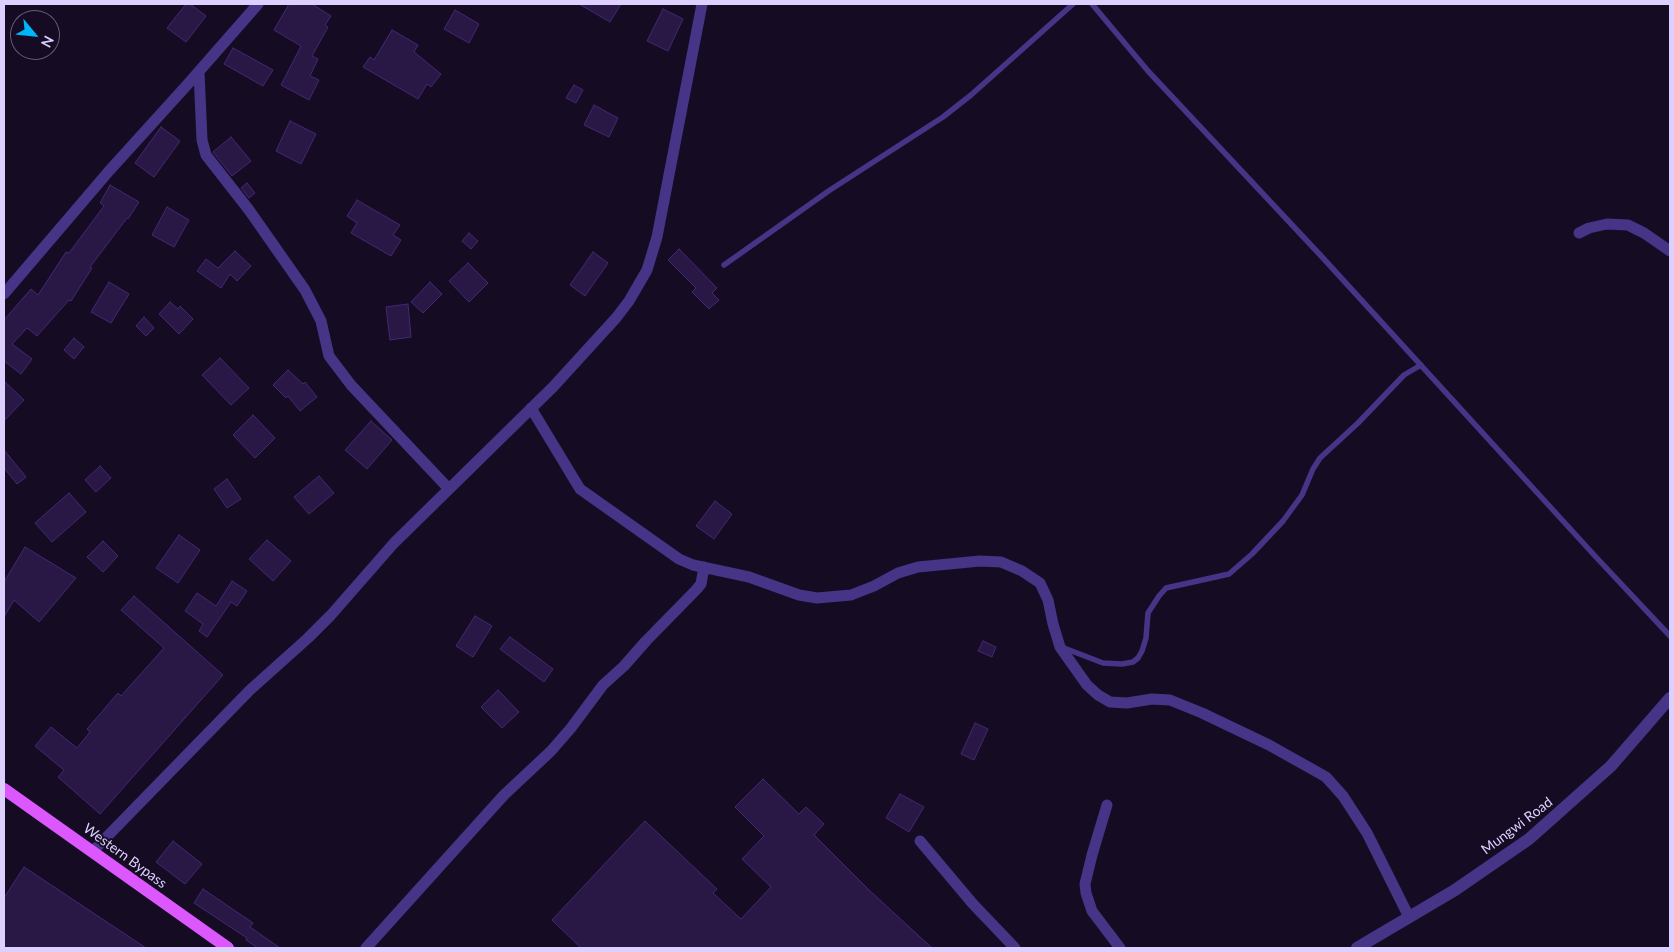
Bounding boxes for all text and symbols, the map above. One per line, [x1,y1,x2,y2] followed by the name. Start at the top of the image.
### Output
[10,10,60,60] north arrow
[38,33,58,51] text: N
[1478,794,1556,858] street label: Mungwi Road
[80,820,170,892] street label: Western Bypass

